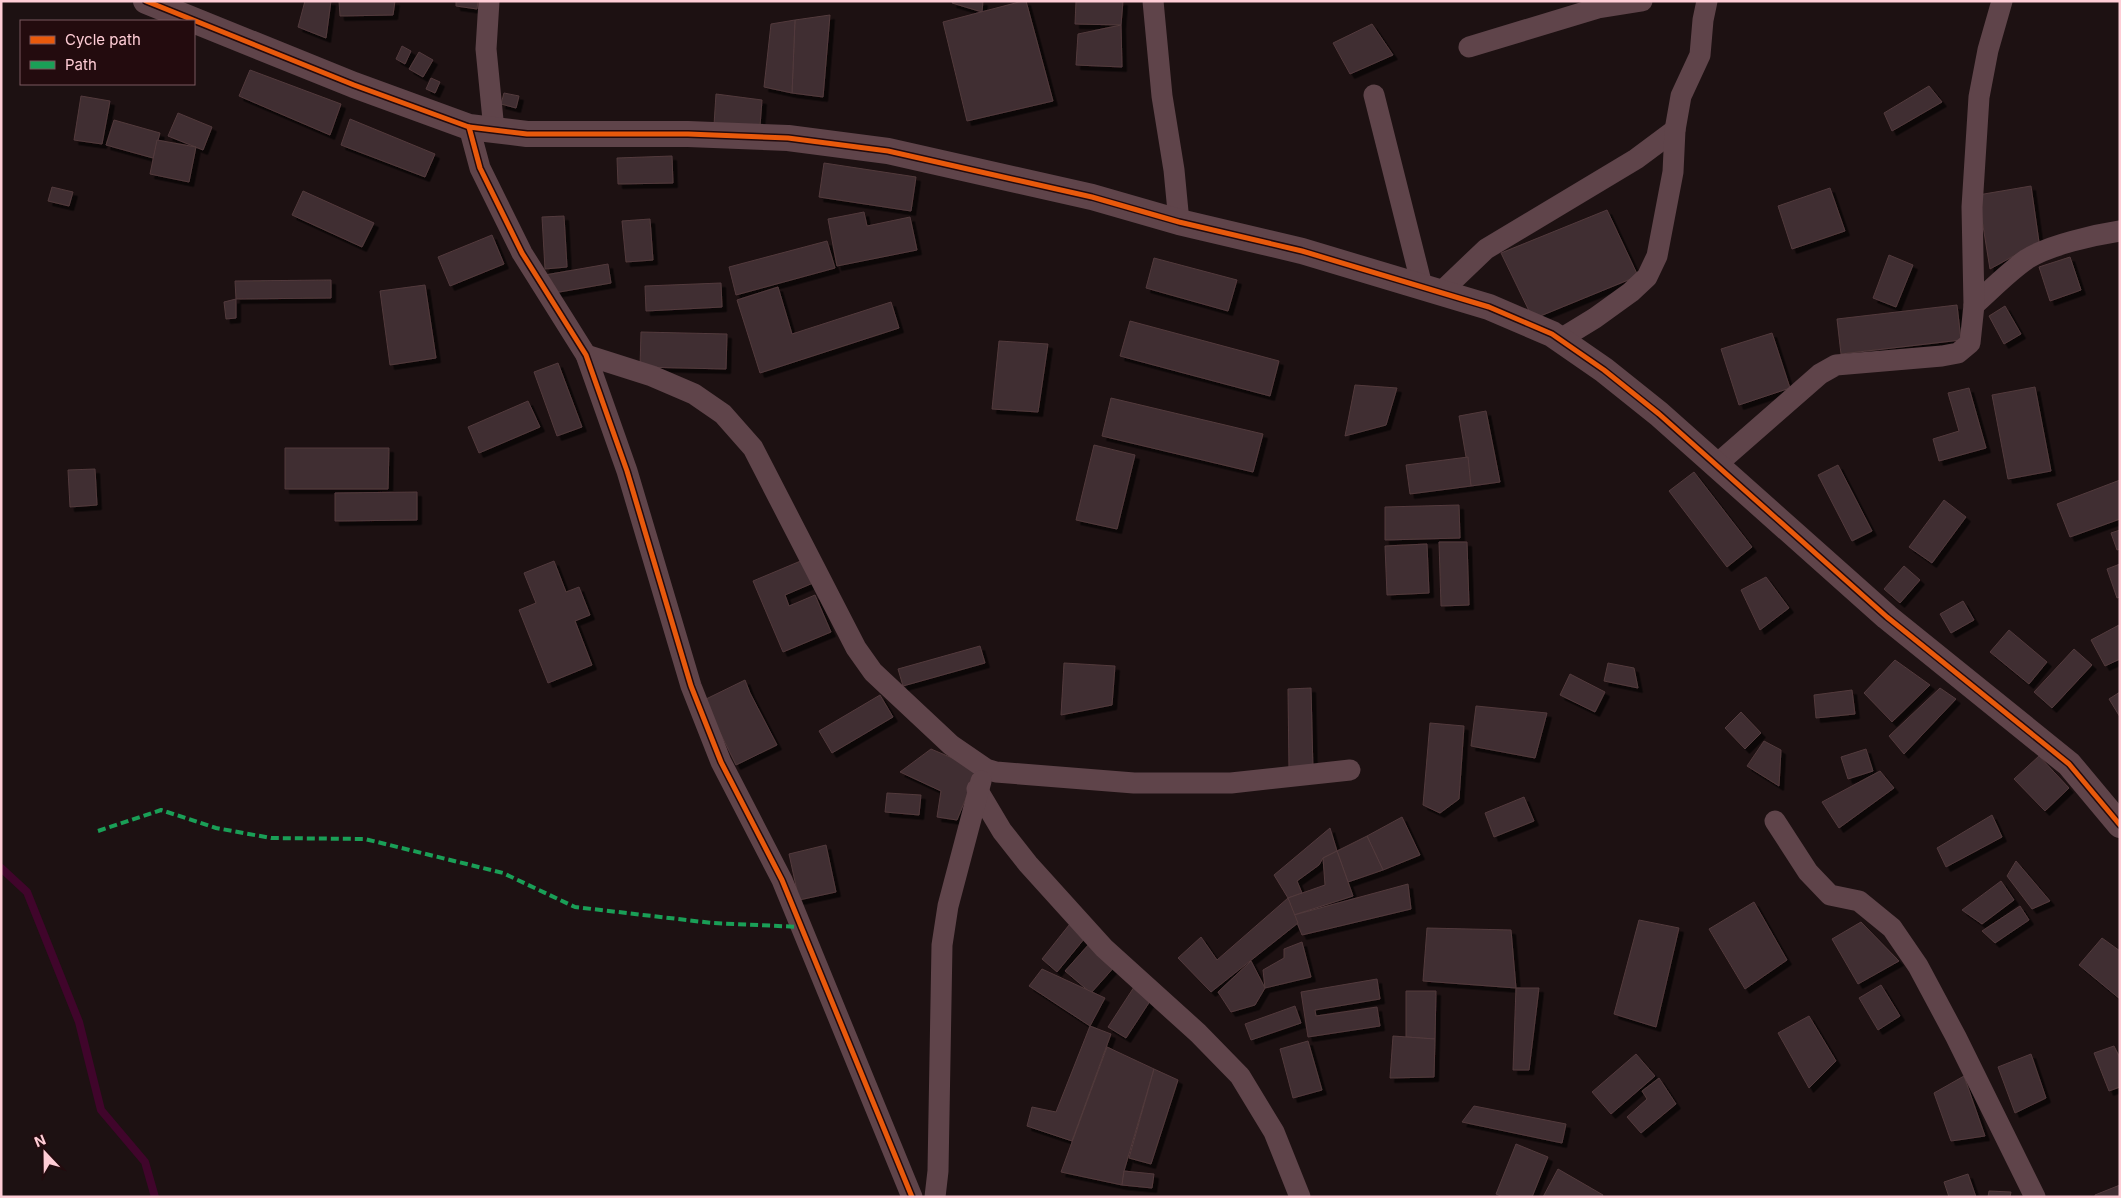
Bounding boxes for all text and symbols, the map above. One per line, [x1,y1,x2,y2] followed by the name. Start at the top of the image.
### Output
[20,20,195,85] legend
[65,30,141,49] text: Cycle path
[65,55,97,74] text: Path
[20,1128,70,1178] north arrow
[32,1131,48,1150] text: N

